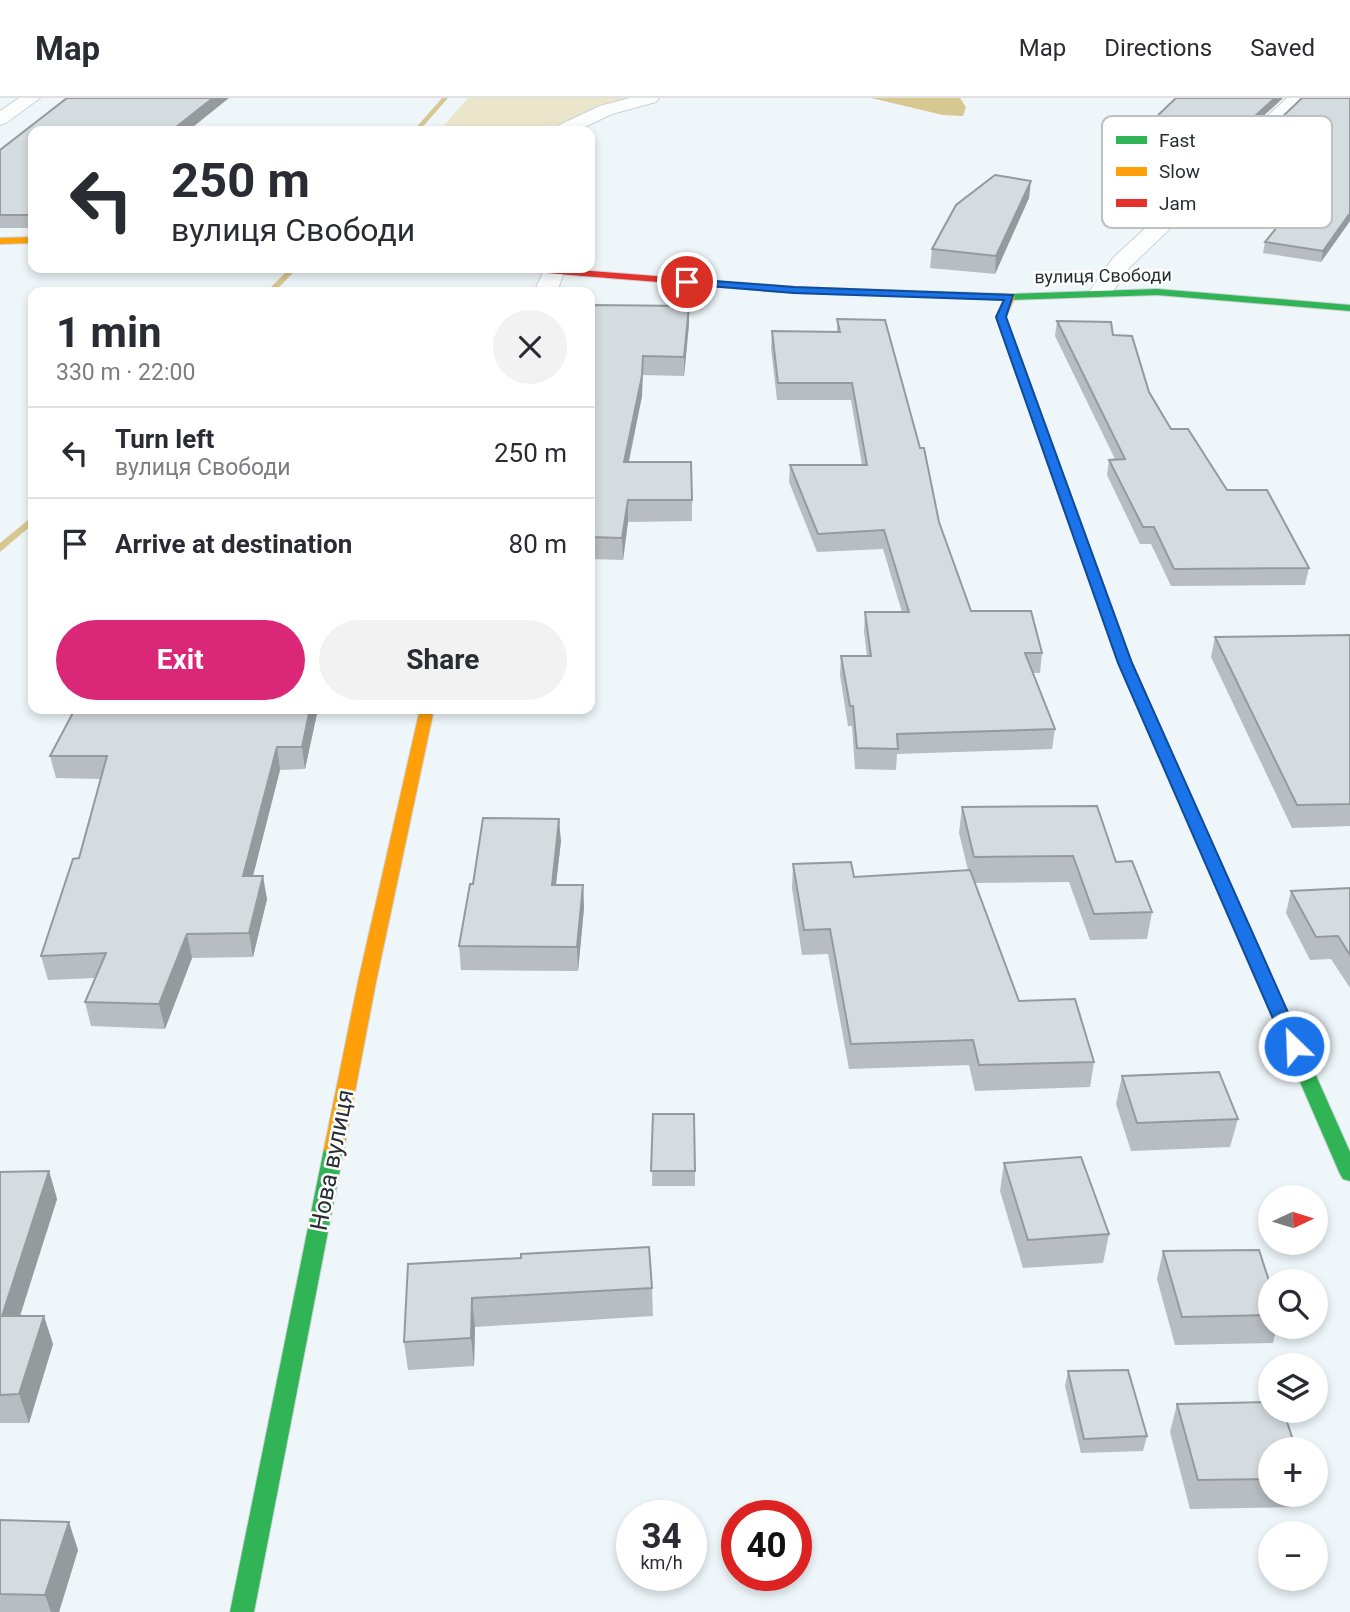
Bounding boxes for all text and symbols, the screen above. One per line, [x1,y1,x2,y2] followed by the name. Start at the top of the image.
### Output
[35,29,100,68] text: Map
[1019,34,1066,62] text: Map
[1104,34,1212,62] text: Directions
[1250,34,1315,62] text: Saved
[1102,116,1332,228] legend
[1159,129,1196,152] text: Fast
[171,152,310,209] text: 250 m
[56,154,147,245] icon: left
[1159,160,1200,183] text: Slow
[1159,192,1196,215] text: Jam
[171,211,415,249] text: вулиця Свободи
[657,252,717,312] pin
[668,263,706,301] icon: arrive
[1034,264,1172,287] street label: вулиця Свободи
[56,308,162,357] text: 1 min
[493,310,567,384] button: close
[56,359,195,386] text: 330 m · 22:00
[115,424,214,454] text: Turn left
[56,434,94,472] icon: left
[494,438,567,468] text: 250 m
[115,454,291,481] text: вулиця Свободи
[56,525,94,563] icon: arrive
[115,529,352,559] text: Arrive at destination
[509,529,567,559] text: 80 m
[56,620,305,700] button: Exit
[319,620,567,700] button: Share
[1257,1009,1331,1083] position arrow
[305,1087,359,1233] street label: Нова вулиця
[1258,1185,1328,1255] north arrow
[1258,1185,1328,1591] map controls
[1258,1269,1328,1339] button: search
[1258,1353,1328,1423] button: layers
[1258,1437,1328,1507] button: +
[721,1500,812,1591] speed limit sign: 40
[641,1516,682,1557] text: 34
[1258,1521,1328,1591] button: −
[640,1552,683,1573] text: km/h

